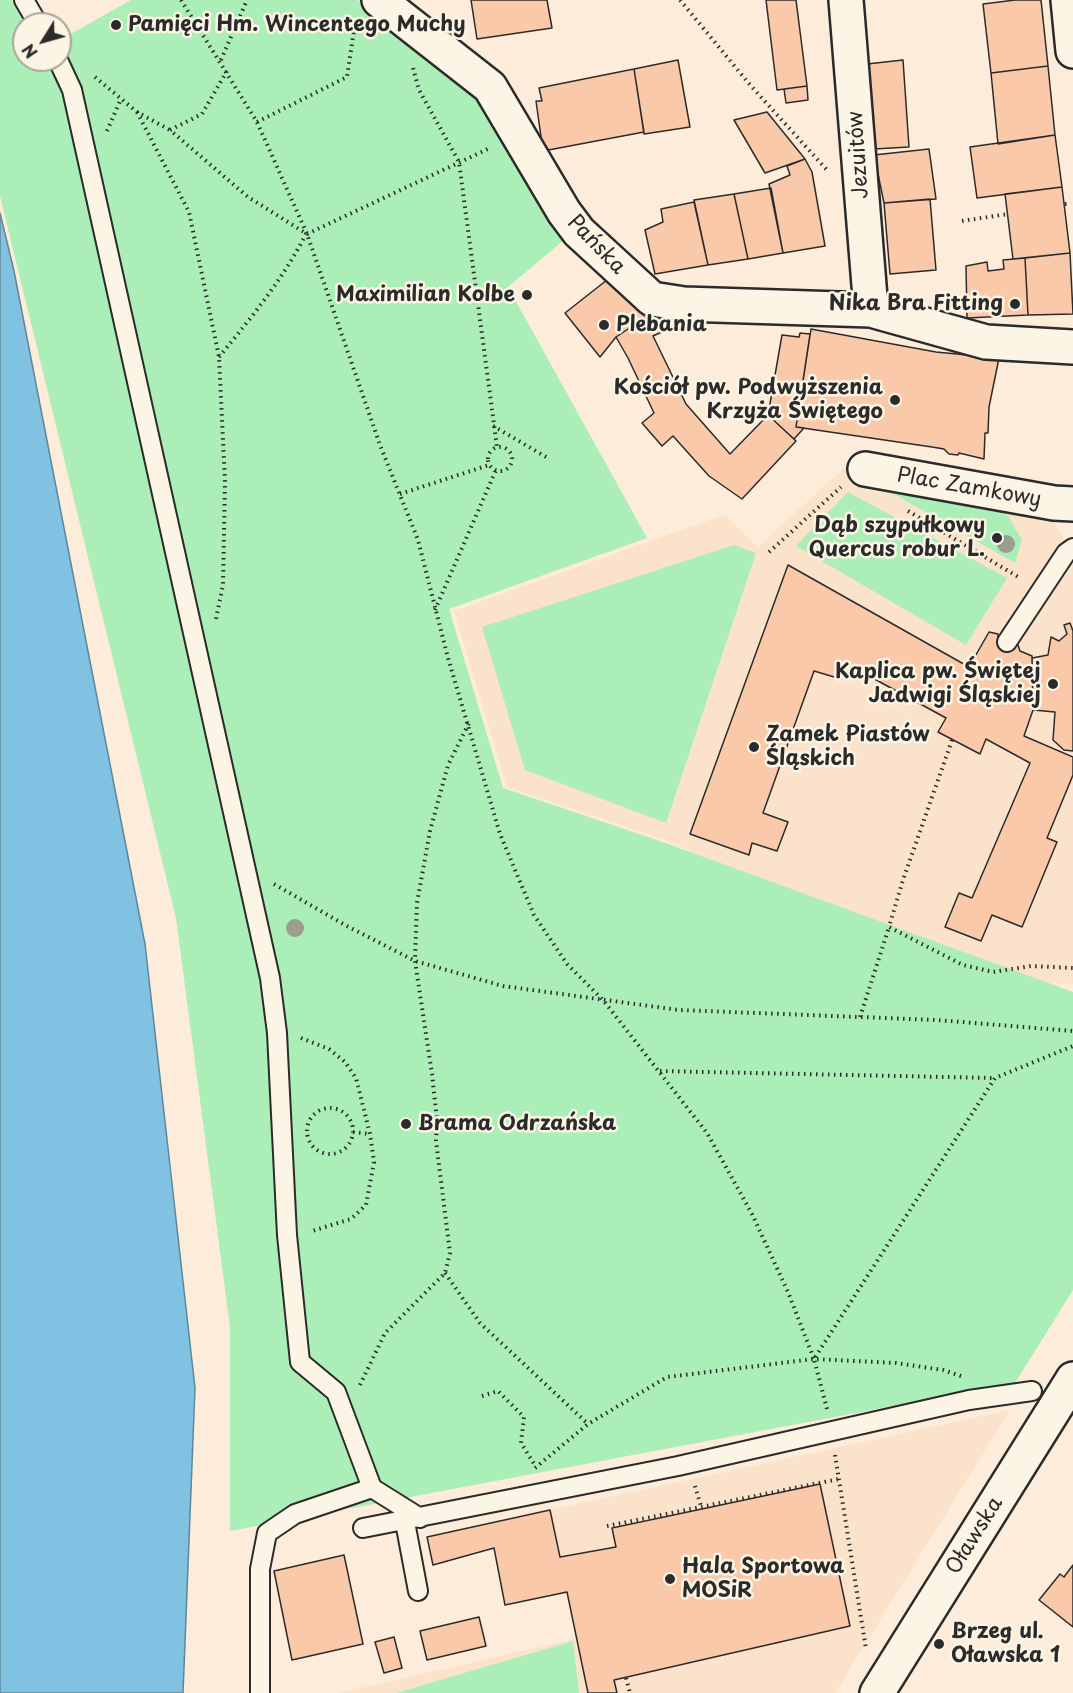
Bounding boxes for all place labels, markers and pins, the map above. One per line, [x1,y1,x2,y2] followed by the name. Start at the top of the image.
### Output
[128,12,466,38] place label: Pamięci Hm. Wincentego Muchy
[109,18,123,32] marker: Pamięci Hm. Wincentego Muchy
[336,282,515,308] place label: Maximilian Kolbe
[520,288,534,302] marker: Maximilian Kolbe
[829,291,1003,317] place label: Nika Bra Fitting
[1008,297,1022,311] marker: Nika Bra Fitting
[616,312,707,338] place label: Plebania
[597,318,611,332] marker: Plebania
[614,375,883,425] place label: Kościół pw. Podwyższenia Krzyża Świętego
[888,393,902,407] marker: Kościół pw. Podwyższenia Krzyża Świętego
[809,513,985,563] place label: Dąb szypułkowy Quercus robur L.
[990,531,1004,545] marker: Dąb szypułkowy Quercus robur L.
[835,659,1041,709] place label: Kaplica pw. Świętej Jadwigi Śląskiej
[1046,677,1060,691] marker: Kaplica pw. Świętej Jadwigi Śląskiej
[766,722,930,772] place label: Zamek Piastów Śląskich
[747,740,761,754] marker: Zamek Piastów Śląskich
[418,1111,616,1137] place label: Brama Odrzańska
[399,1117,413,1131] marker: Brama Odrzańska
[682,1554,844,1604] place label: Hala Sportowa MOSiR
[663,1572,677,1586] marker: Hala Sportowa MOSiR
[951,1619,1060,1669] place label: Brzeg ul. Oławska 1
[932,1637,946,1651] marker: Brzeg ul. Oławska 1

